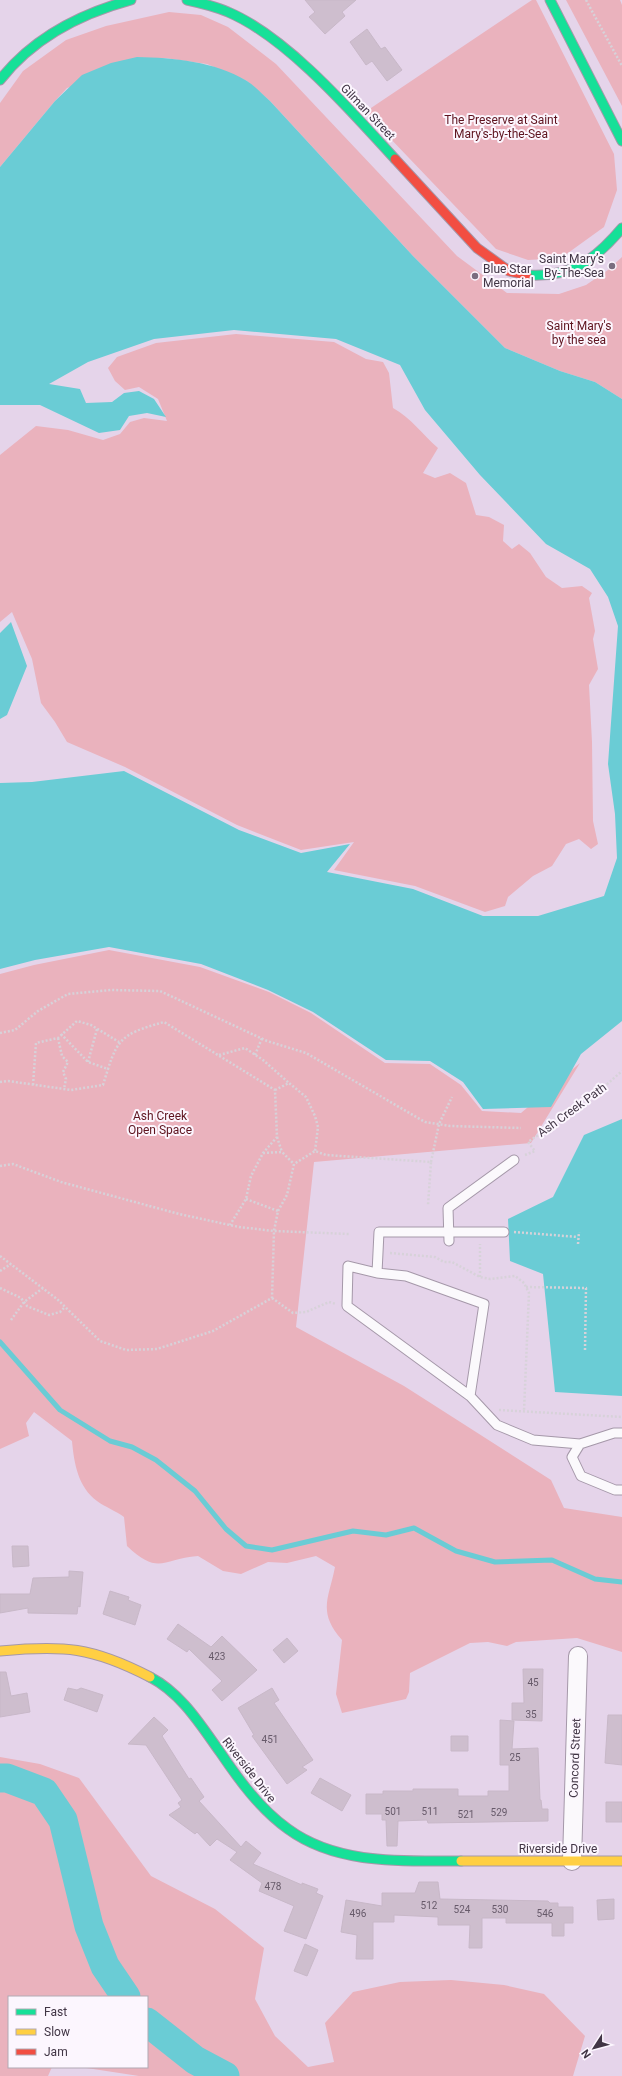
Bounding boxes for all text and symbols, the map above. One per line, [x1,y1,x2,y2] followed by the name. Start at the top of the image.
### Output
[338,81,398,143] street label: Gilman Street
[444,113,558,141] park label: The Preserve at Saint Mary's-by-the-Sea
[539,252,604,280] place label: Saint Mary’s By-The-Sea
[607,261,617,271] marker: Saint Mary’s By-The-Sea
[483,262,534,290] place label: Blue Star Memorial
[470,271,480,281] marker: Blue Star Memorial
[547,319,611,347] park label: Saint Mary's by the sea
[535,1080,609,1140] street label: Ash Creek Path
[128,1109,192,1137] park label: Ash Creek Open Space
[209,1651,225,1662] house number: 423
[527,1677,539,1688] house number: 45
[525,1709,537,1720] house number: 35
[567,1718,583,1798] street label: Concord Street
[262,1734,278,1745] house number: 451
[219,1735,279,1805] street label: Riverside Drive
[509,1752,521,1763] house number: 25
[385,1806,401,1817] house number: 501
[422,1806,438,1817] house number: 511
[491,1807,507,1818] house number: 529
[458,1809,474,1820] house number: 521
[519,1842,597,1856] street label: Riverside Drive
[265,1881,282,1892] house number: 478
[421,1900,438,1911] house number: 512
[454,1904,471,1915] house number: 524
[492,1904,509,1915] house number: 530
[350,1908,367,1919] house number: 496
[537,1908,554,1919] house number: 546
[8,1996,148,2068] legend
[44,2005,67,2019] text: Fast
[44,2025,70,2039] text: Slow
[574,2028,614,2068] north arrow
[44,2045,68,2059] text: Jam
[579,2046,594,2061] text: N

